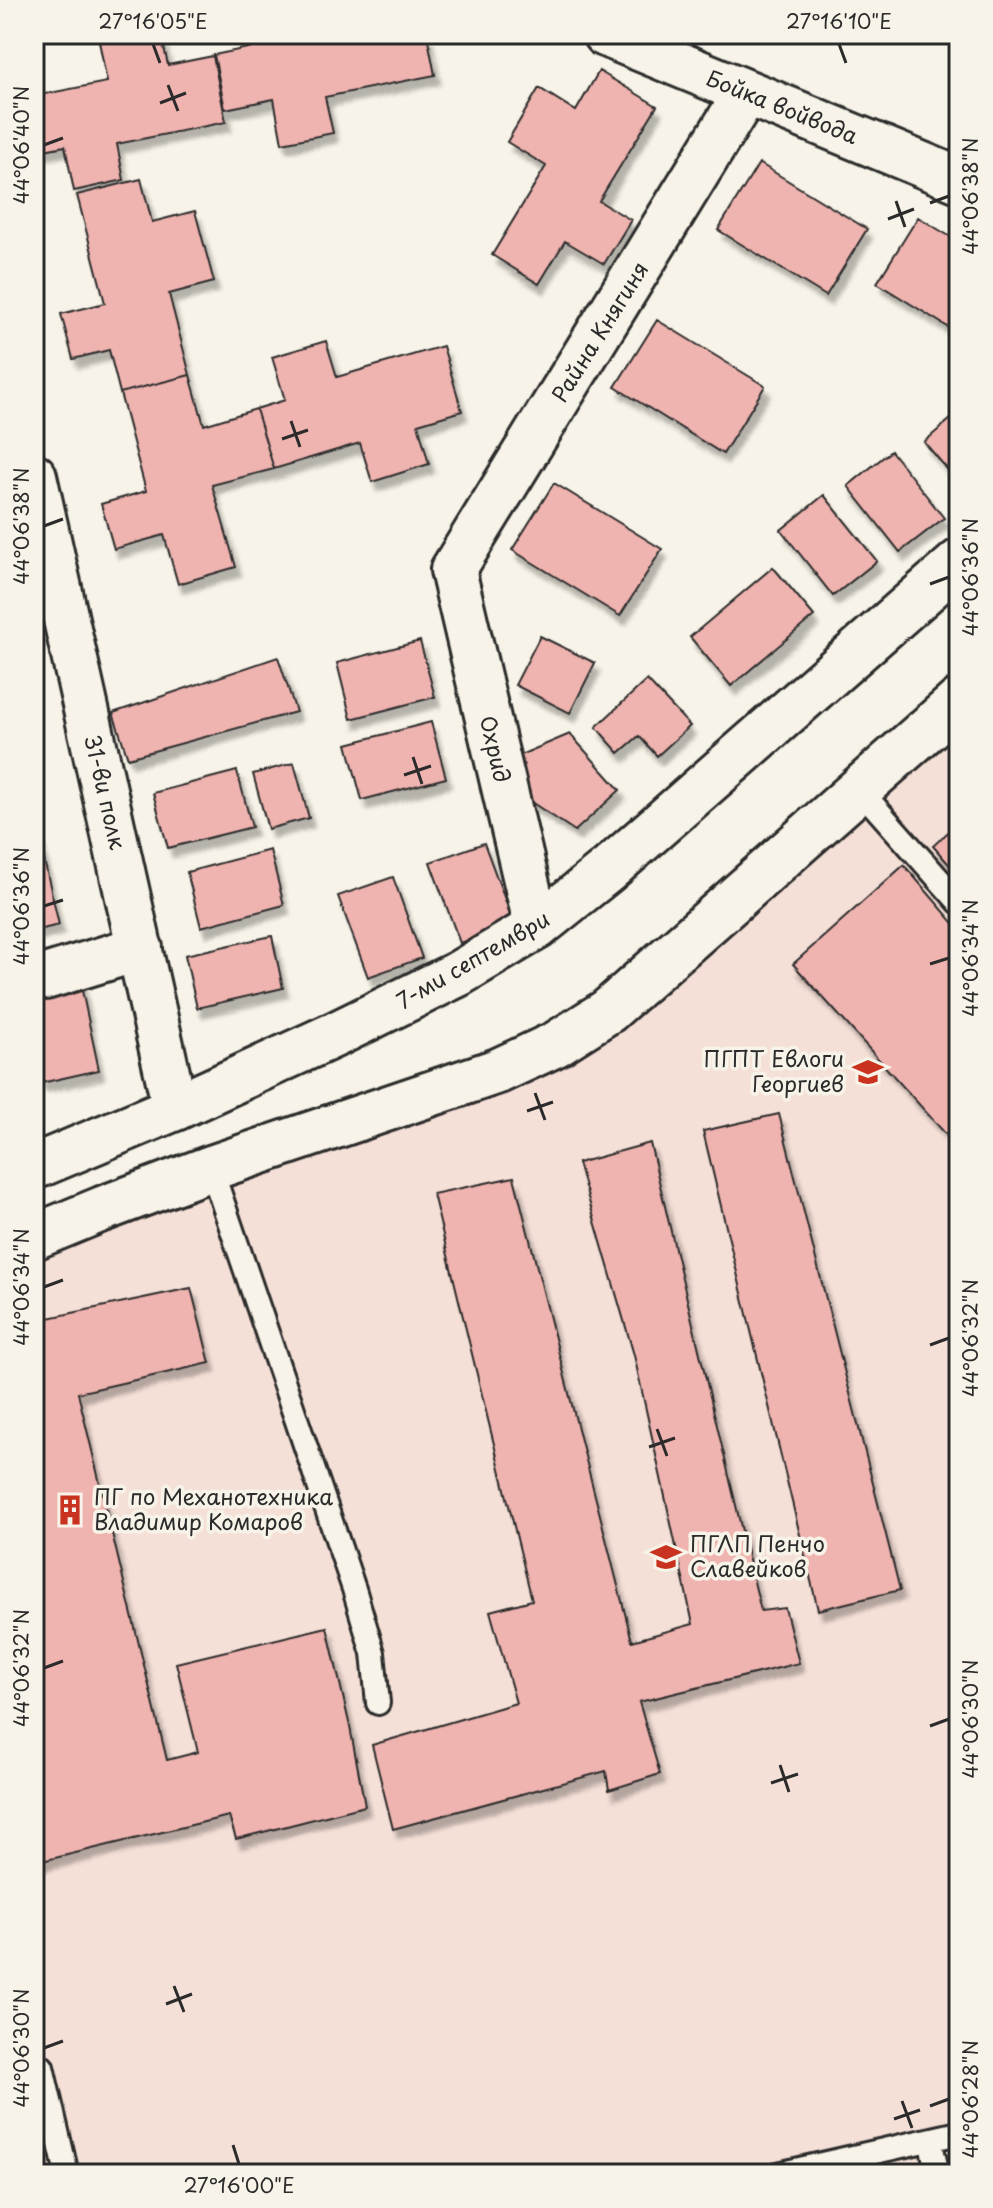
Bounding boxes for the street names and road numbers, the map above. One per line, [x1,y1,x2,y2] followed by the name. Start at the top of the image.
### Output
[702,60,864,151] street label: Бойка войвода
[542,254,655,408] street label: Райна Княгиня
[473,712,520,786] street label: Охрид
[77,731,136,853] street label: 31-ви полк
[389,901,555,1016] street label: 7-ми септември

